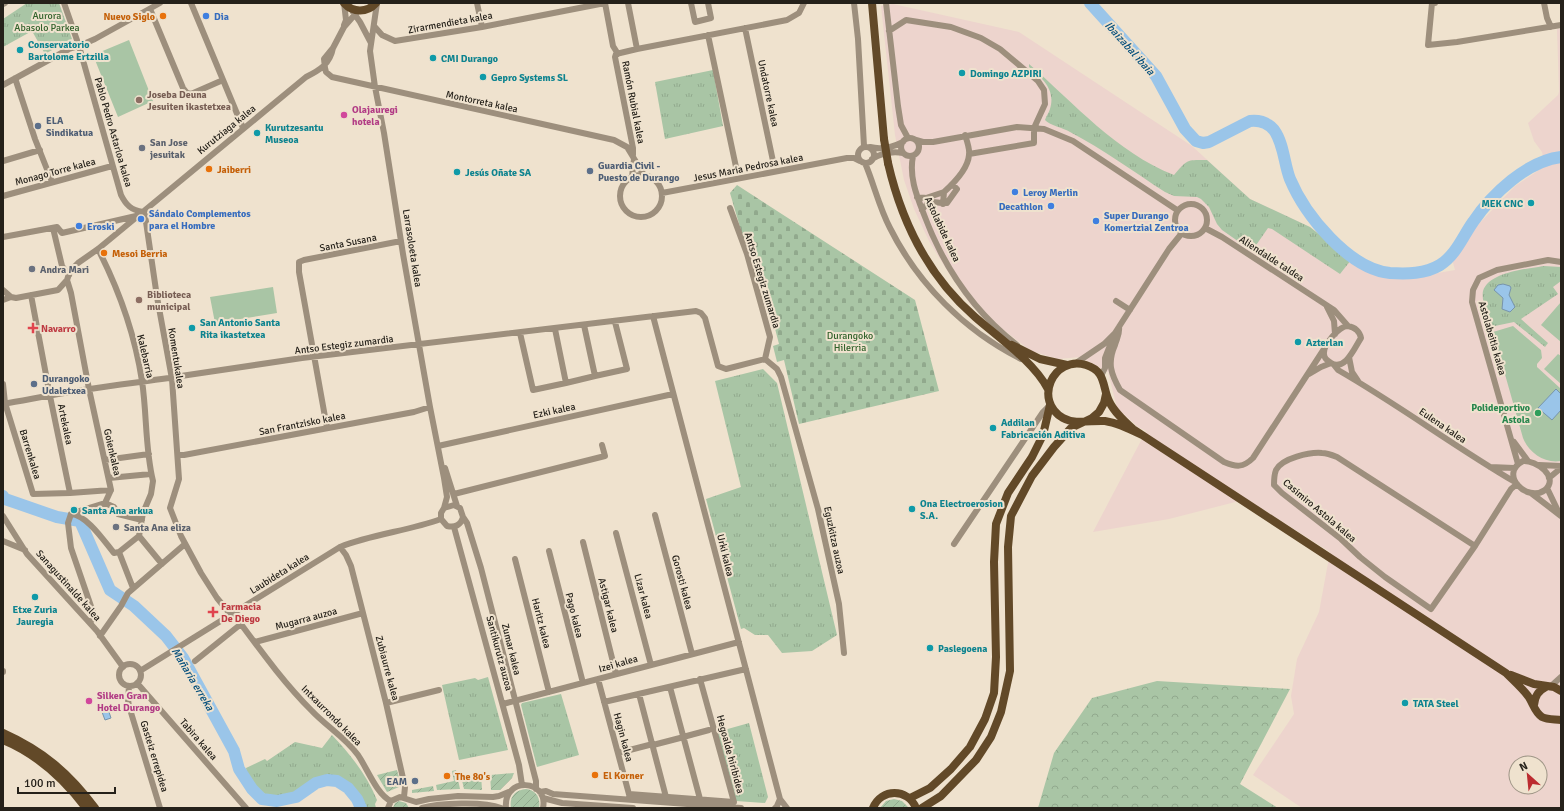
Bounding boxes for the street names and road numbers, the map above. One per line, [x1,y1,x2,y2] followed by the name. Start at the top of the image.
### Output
[407,10,494,36] street label: Zirarmendieta kalea
[755,59,781,128] street label: Undatorre kalea
[619,60,647,145] street label: Ramón Rubial kalea
[92,76,134,189] street label: Pablo Pedro Astarloa kalea
[445,88,519,115] street label: Montorreta kalea
[195,103,258,157] street label: Kurutziaga kalea
[692,151,804,185] street label: Jesus Maria Pedrosa kalea
[14,155,97,189] street label: Monago Torre kalea
[922,195,962,264] street label: Astolabide kalea
[400,208,424,288] street label: Larrasoloeta kalea
[742,231,782,330] street label: Antso Estegiz zumardia
[319,232,378,254] street label: Santa Susana
[1237,233,1306,284] street label: Aliendalde taldea
[1476,300,1508,377] street label: Astolabeitia kalea
[165,327,187,389] street label: Komentukalea
[134,333,156,379] street label: Kalebarria
[294,333,394,357] street label: Antso Estegiz zumardia
[532,401,576,421] street label: Ezki kalea
[55,403,75,446] street label: Artekalea
[1416,406,1468,446] street label: Eulena kalea
[258,410,346,438] street label: San Frantzisko kalea
[17,428,43,481] street label: Barrenkalea
[101,428,123,477] street label: Goienkalea
[1280,477,1358,545] street label: Casimiro Astola kalea
[821,505,847,575] street label: Eguzkitza auzoa
[714,533,736,578] street label: Urki kalea
[33,548,103,624] street label: Sanagustinalde kalea
[248,551,311,597] street label: Laubideta kalea
[669,554,695,611] street label: Gorosti kalea
[631,572,655,620] street label: Lizar kalea
[595,577,621,634] street label: Astigar kalea
[563,591,585,639] street label: Pago kalea
[529,597,553,650] street label: Haritz kalea
[274,605,339,633] street label: Mugarra auzoa
[483,614,515,692] street label: Santikurutz auzoa
[499,622,523,676] street label: Zumar kalea
[373,634,401,702] street label: Zubiaurre kalea
[597,653,639,675] street label: Izei kalea
[299,683,364,748] street label: Intxaurrondo kalea
[611,711,635,763] street label: Hagin kalea
[714,714,746,795] street label: Hegoalde hiribidea
[177,716,220,763] street label: Tabira kalea
[137,719,171,794] street label: Gasteiz errepidea

